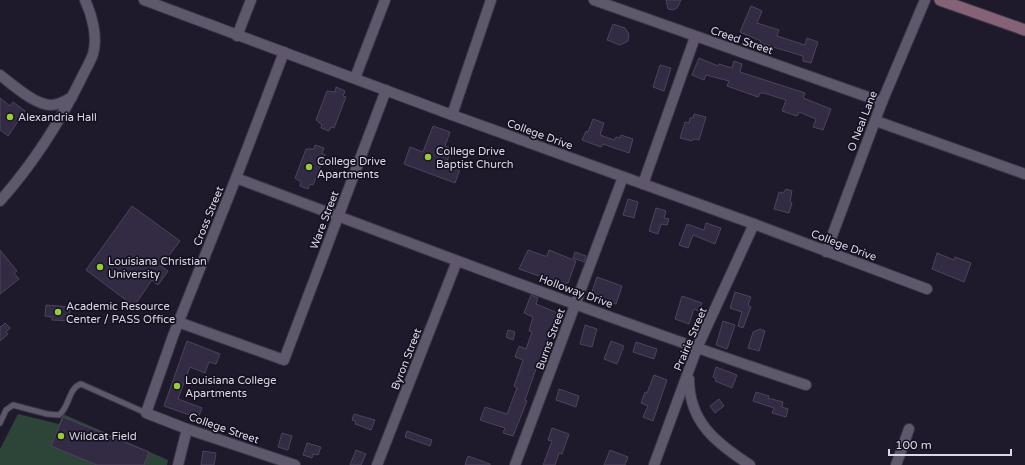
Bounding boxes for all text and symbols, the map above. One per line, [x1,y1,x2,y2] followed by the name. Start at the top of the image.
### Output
[709,24,775,57] street label: Creed Street
[845,89,880,153] street label: O Neal Lane
[18,111,97,124] place label: Alexandria Hall
[5,112,15,122] marker: Alexandria Hall
[505,117,574,152] street label: College Drive
[436,145,514,171] place label: College Drive Baptist Church
[423,152,433,162] marker: College Drive Baptist Church
[317,155,386,181] place label: College Drive Apartments
[304,162,314,172] marker: College Drive Apartments
[191,184,226,248] street label: Cross Street
[307,189,342,251] street label: Ware Street
[809,227,878,264] street label: College Drive
[108,255,207,281] place label: Louisiana Christian University
[95,262,105,272] marker: Louisiana Christian University
[537,272,614,311] street label: Holloway Drive
[66,300,175,326] place label: Academic Resource Center / PASS Office
[671,305,710,373] street label: Prairie Street
[53,307,63,317] marker: Academic Resource Center / PASS Office
[533,307,568,372] street label: Burns Street
[389,326,424,392] street label: Byron Street
[185,374,276,400] place label: Louisiana College Apartments
[172,381,182,391] marker: Louisiana College Apartments
[187,410,261,447] street label: College Street
[69,430,137,443] place label: Wildcat Field
[56,431,66,441] marker: Wildcat Field
[889,431,1011,457] scale bar
[895,438,932,452] text: 100 m

